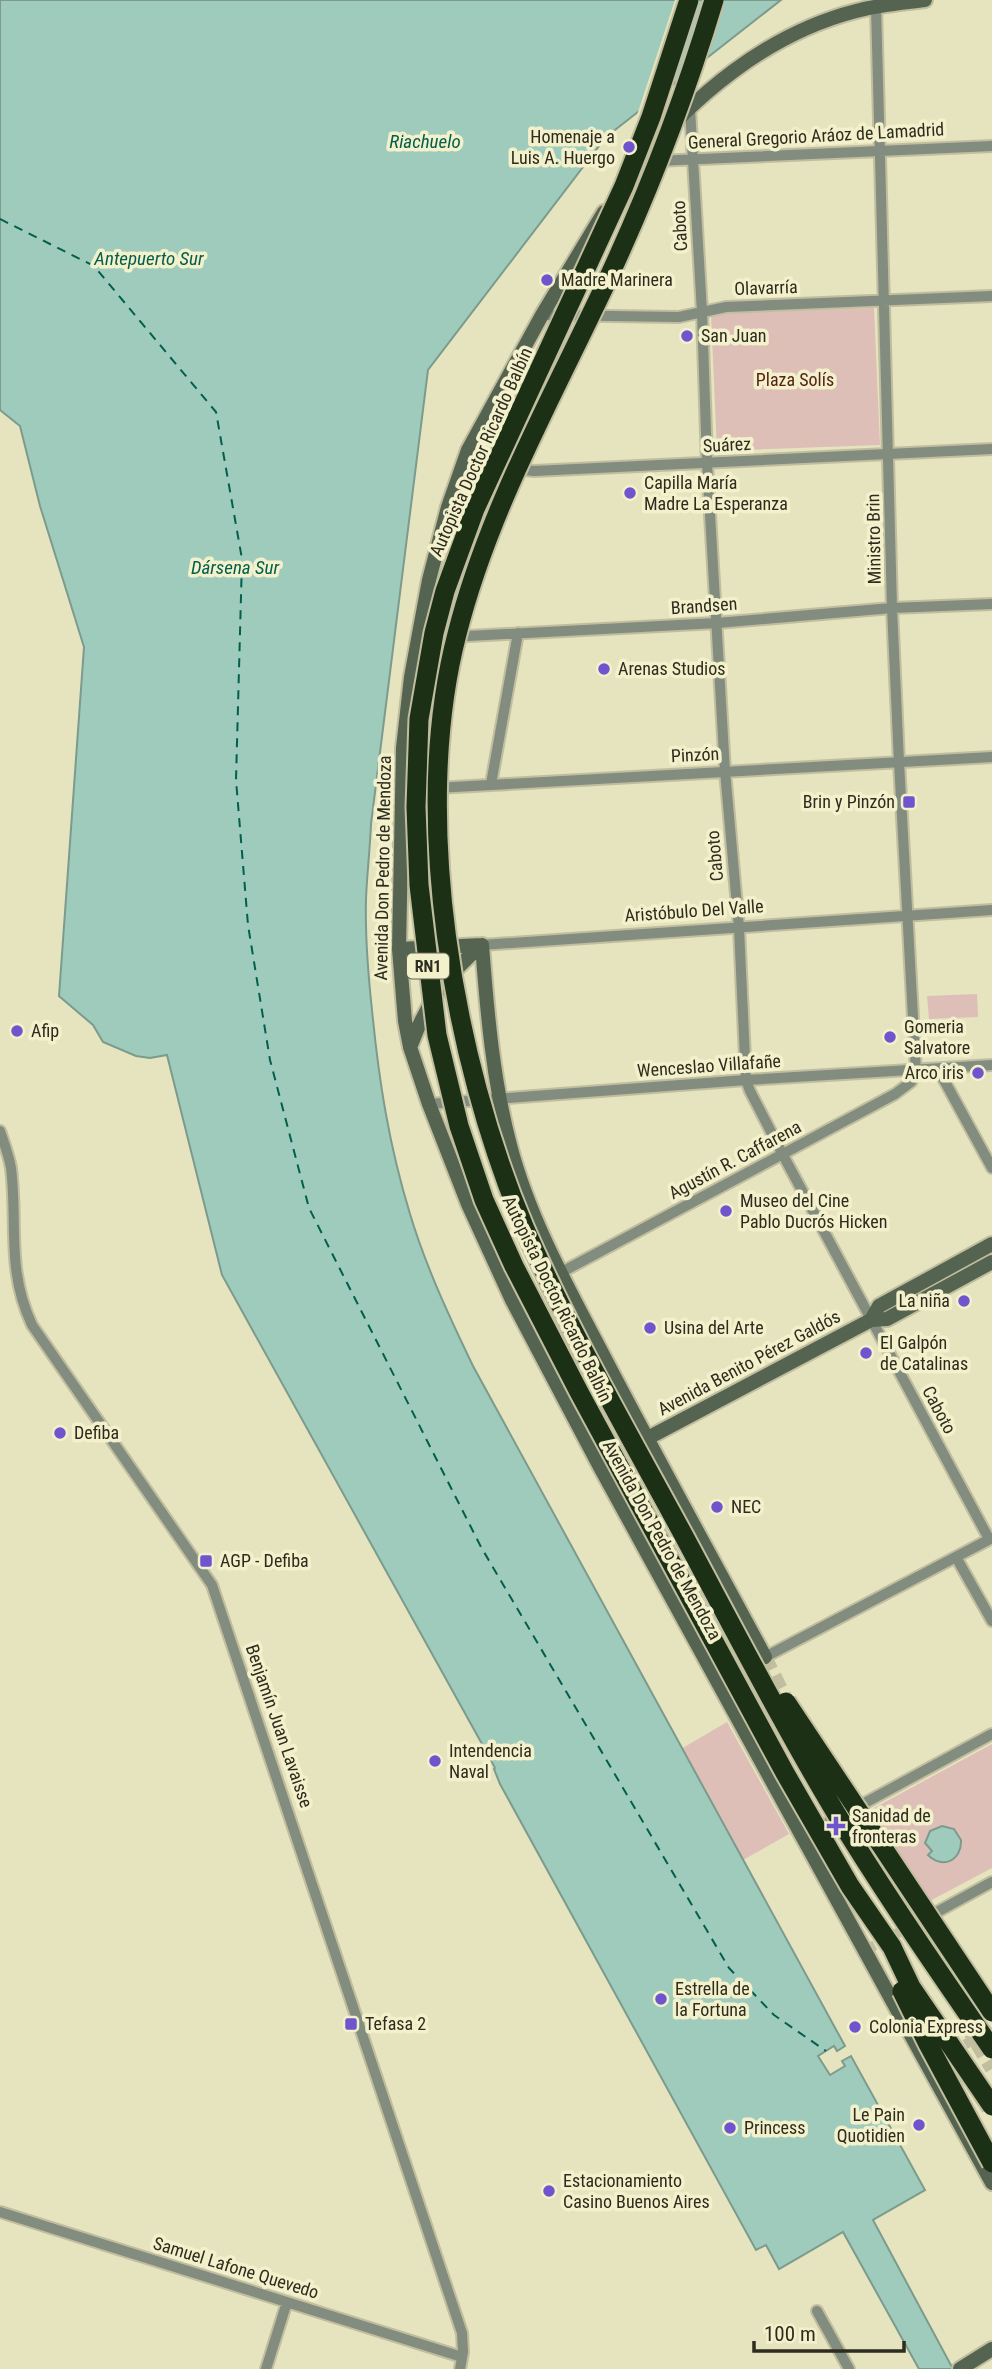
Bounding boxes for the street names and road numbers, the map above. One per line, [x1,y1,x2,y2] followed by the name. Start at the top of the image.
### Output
[687,118,945,153] street label: General Gregorio Aráoz de Lamadrid
[668,200,691,252] street label: Caboto
[734,276,798,299] street label: Olavarría
[425,344,536,559] street label: Autopista Doctor Ricardo Balbín
[702,433,752,456] street label: Suárez
[862,493,885,585] street label: Ministro Brin
[670,593,738,618] street label: Brandsen
[670,743,720,766] street label: Pinzón
[370,755,395,981] street label: Avenida Don Pedro de Mendoza
[702,830,727,882] street label: Caboto
[624,895,764,926] street label: Aristóbulo Del Valle
[407,954,449,978] road number: RN1
[636,1050,782,1081] street label: Wenceslao Villafañe
[665,1116,805,1203] street label: Agustín R. Caffarena
[498,1192,616,1405] street label: Autopista Doctor Ricardo Balbín
[654,1306,844,1420] street label: Avenida Benito Pérez Galdós
[918,1382,961,1437] street label: Caboto
[599,1436,726,1643] street label: Avenida Don Pedro de Mendoza
[242,1641,317,1810] street label: Benjamín Juan Lavaisse
[151,2232,321,2303] street label: Samuel Lafone Quevedo

